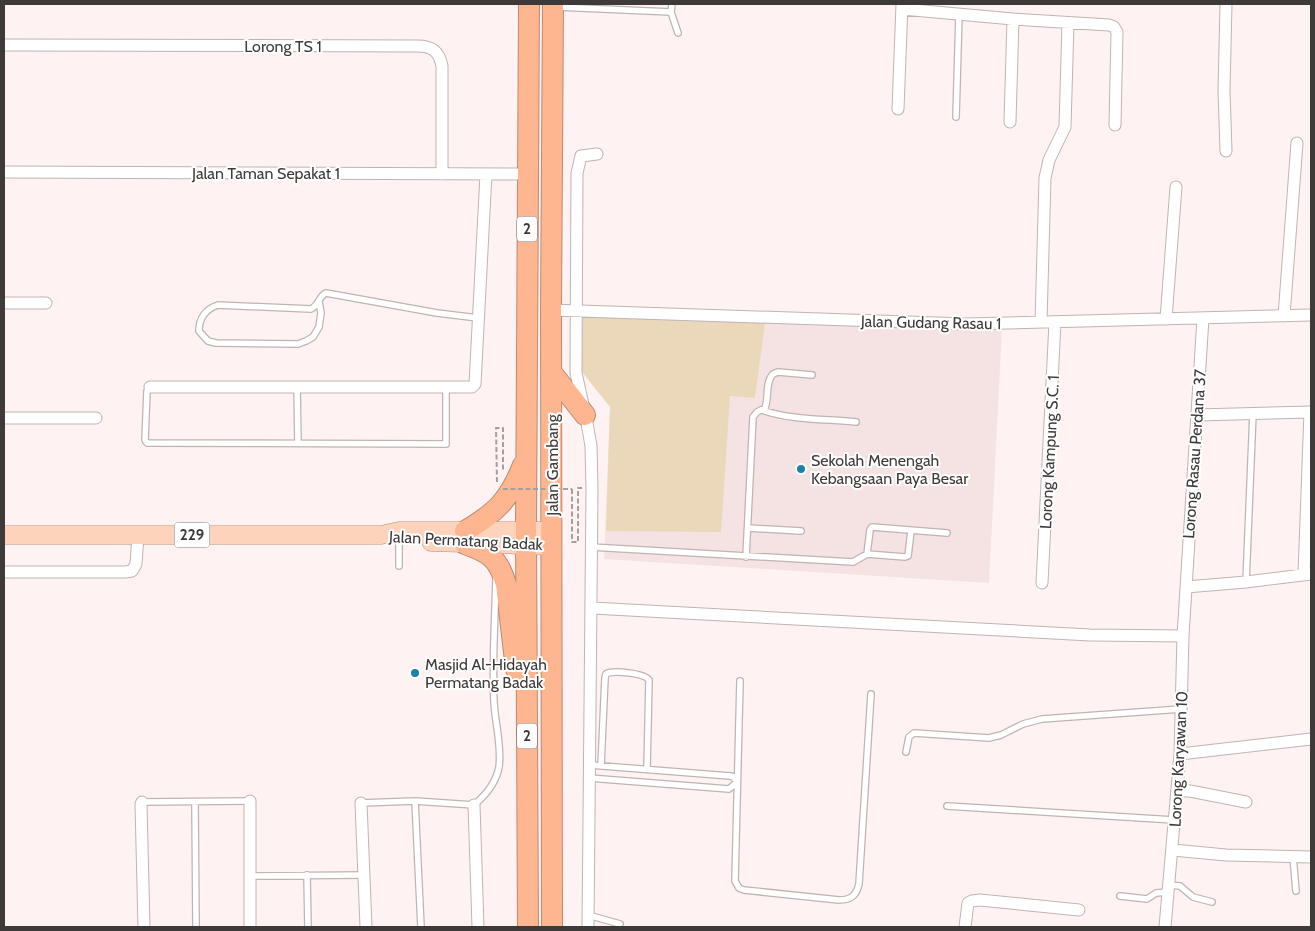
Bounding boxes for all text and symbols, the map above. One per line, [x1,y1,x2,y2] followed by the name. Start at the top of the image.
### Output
[244,37,322,56] street label: Lorong TS 1
[191,164,340,183] street label: Jalan Taman Sepakat 1
[517,216,537,242] road number: 2
[860,312,1001,333] street label: Jalan Gudang Rasau 1
[1179,369,1210,539] street label: Lorong Rasau Perdana 37
[1036,375,1063,529] street label: Lorong Kampung S.C. 1
[543,413,562,517] street label: Jalan Gambang
[811,451,969,488] place label: Sekolah Menengah Kebangsaan Paya Besar
[795,463,807,475] marker: Sekolah Menengah Kebangsaan Paya Besar
[174,522,210,548] road number: 229
[388,527,544,554] street label: Jalan Permatang Badak
[425,655,547,692] place label: Masjid Al-Hidayah Permatang Badak
[409,667,421,679] marker: Masjid Al-Hidayah Permatang Badak
[1165,691,1192,828] street label: Lorong Karyawan 10
[517,724,537,748] road number: 2

